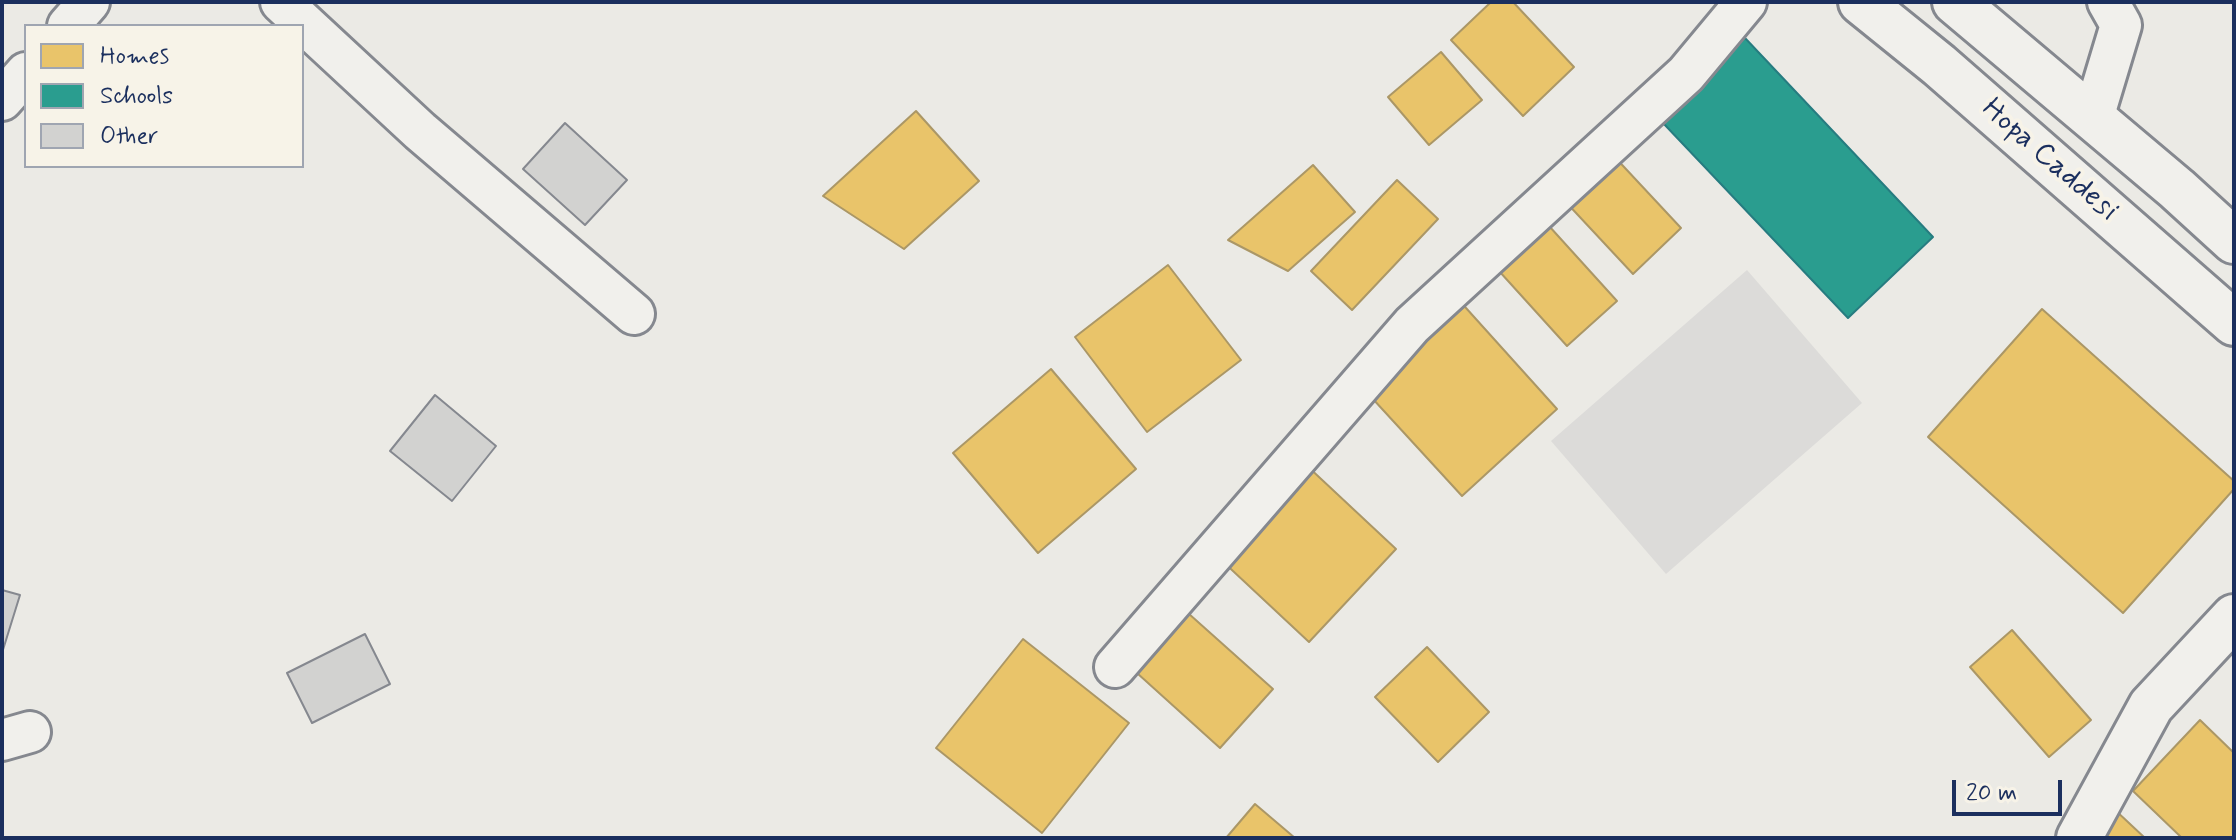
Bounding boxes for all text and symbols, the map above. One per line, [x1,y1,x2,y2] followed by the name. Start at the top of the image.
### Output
[24,24,304,168] legend
[100,41,169,72] text: Homes
[100,81,173,112] text: Schools
[1973,92,2125,230] street label: Hopa Caddesi
[100,121,158,152] text: Other
[1956,764,2066,814] scale bar
[1966,778,2017,809] text: 20 m

